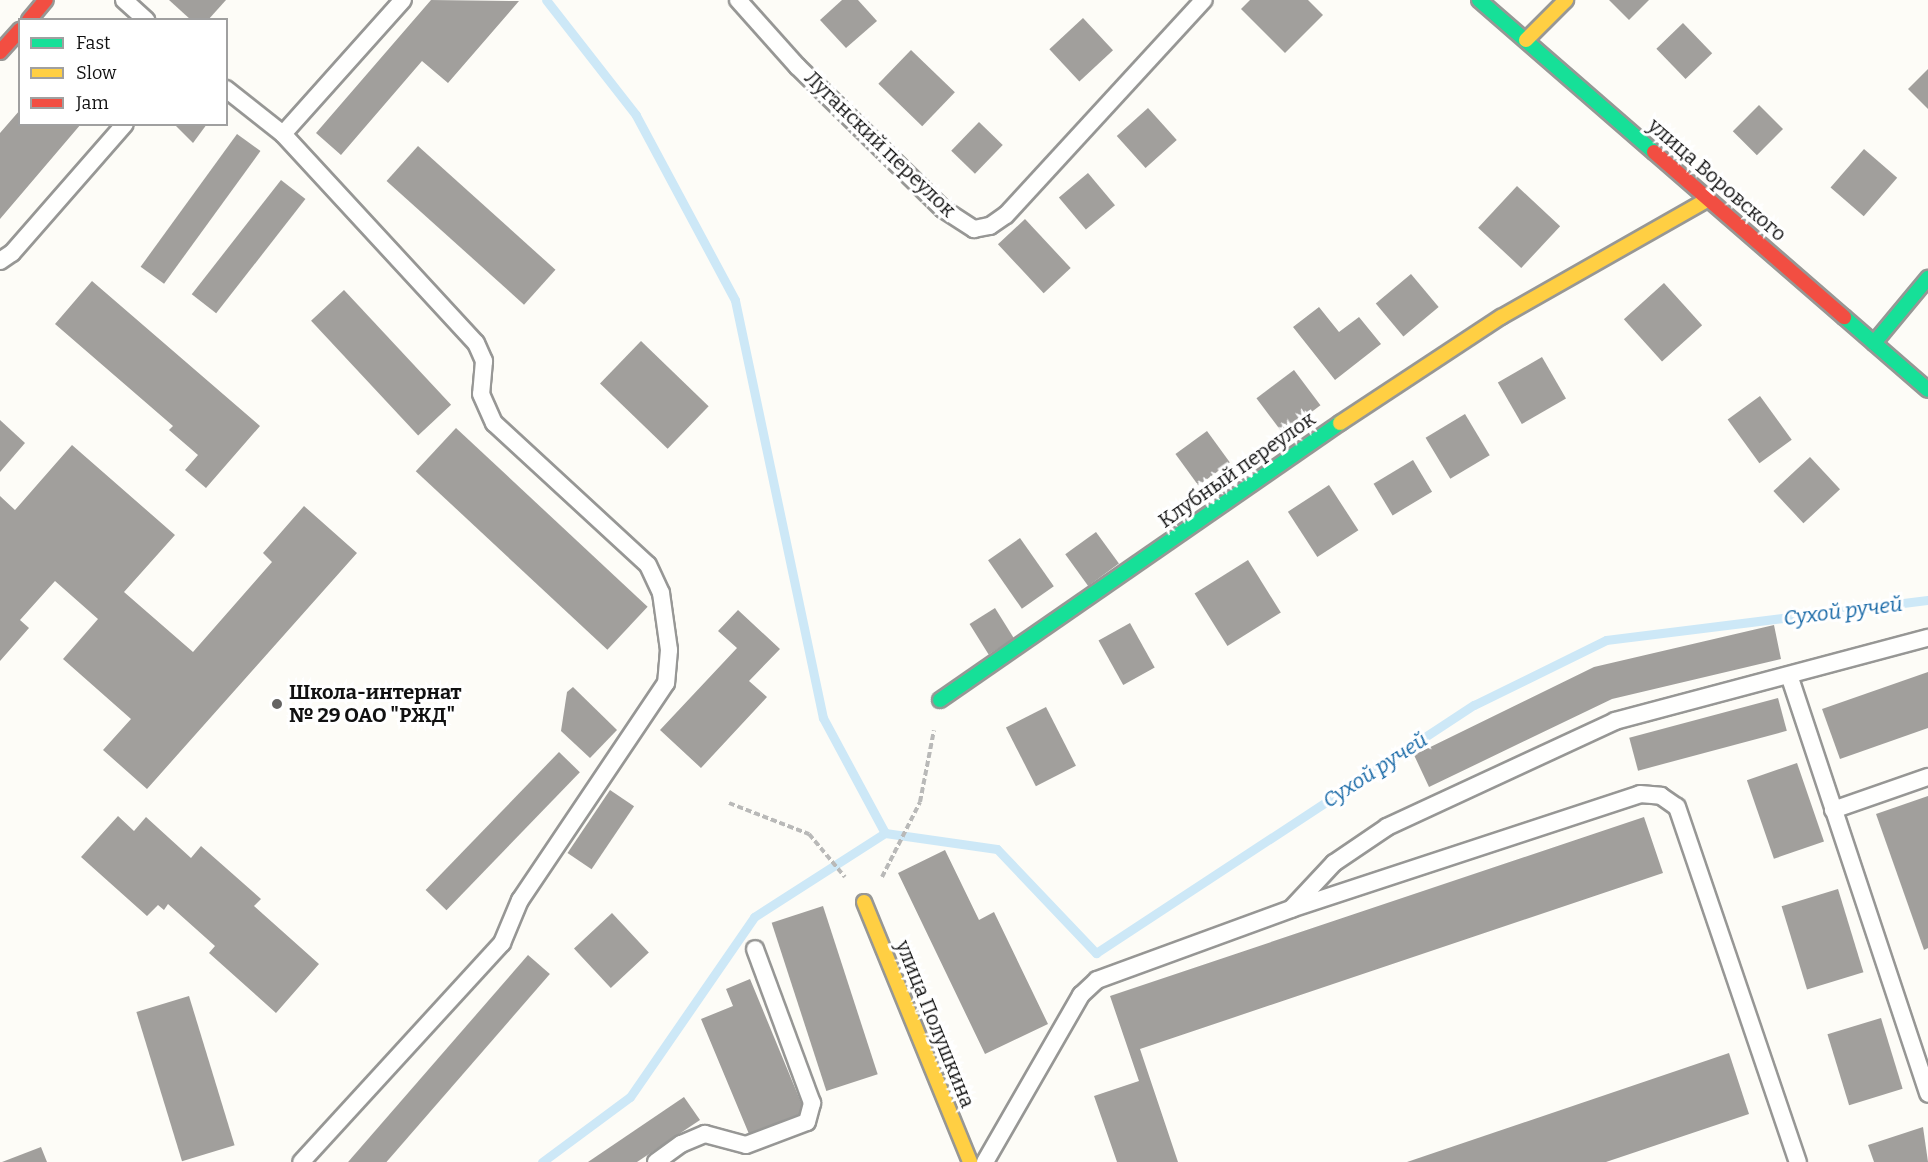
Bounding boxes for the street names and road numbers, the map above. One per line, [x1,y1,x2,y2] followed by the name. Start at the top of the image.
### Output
[800,66,960,222] street label: Луганский переулок
[1643,114,1791,246] street label: улица Воровского
[1154,407,1320,533] street label: Клубный переулок
[891,937,979,1111] street label: улица Полушкина

